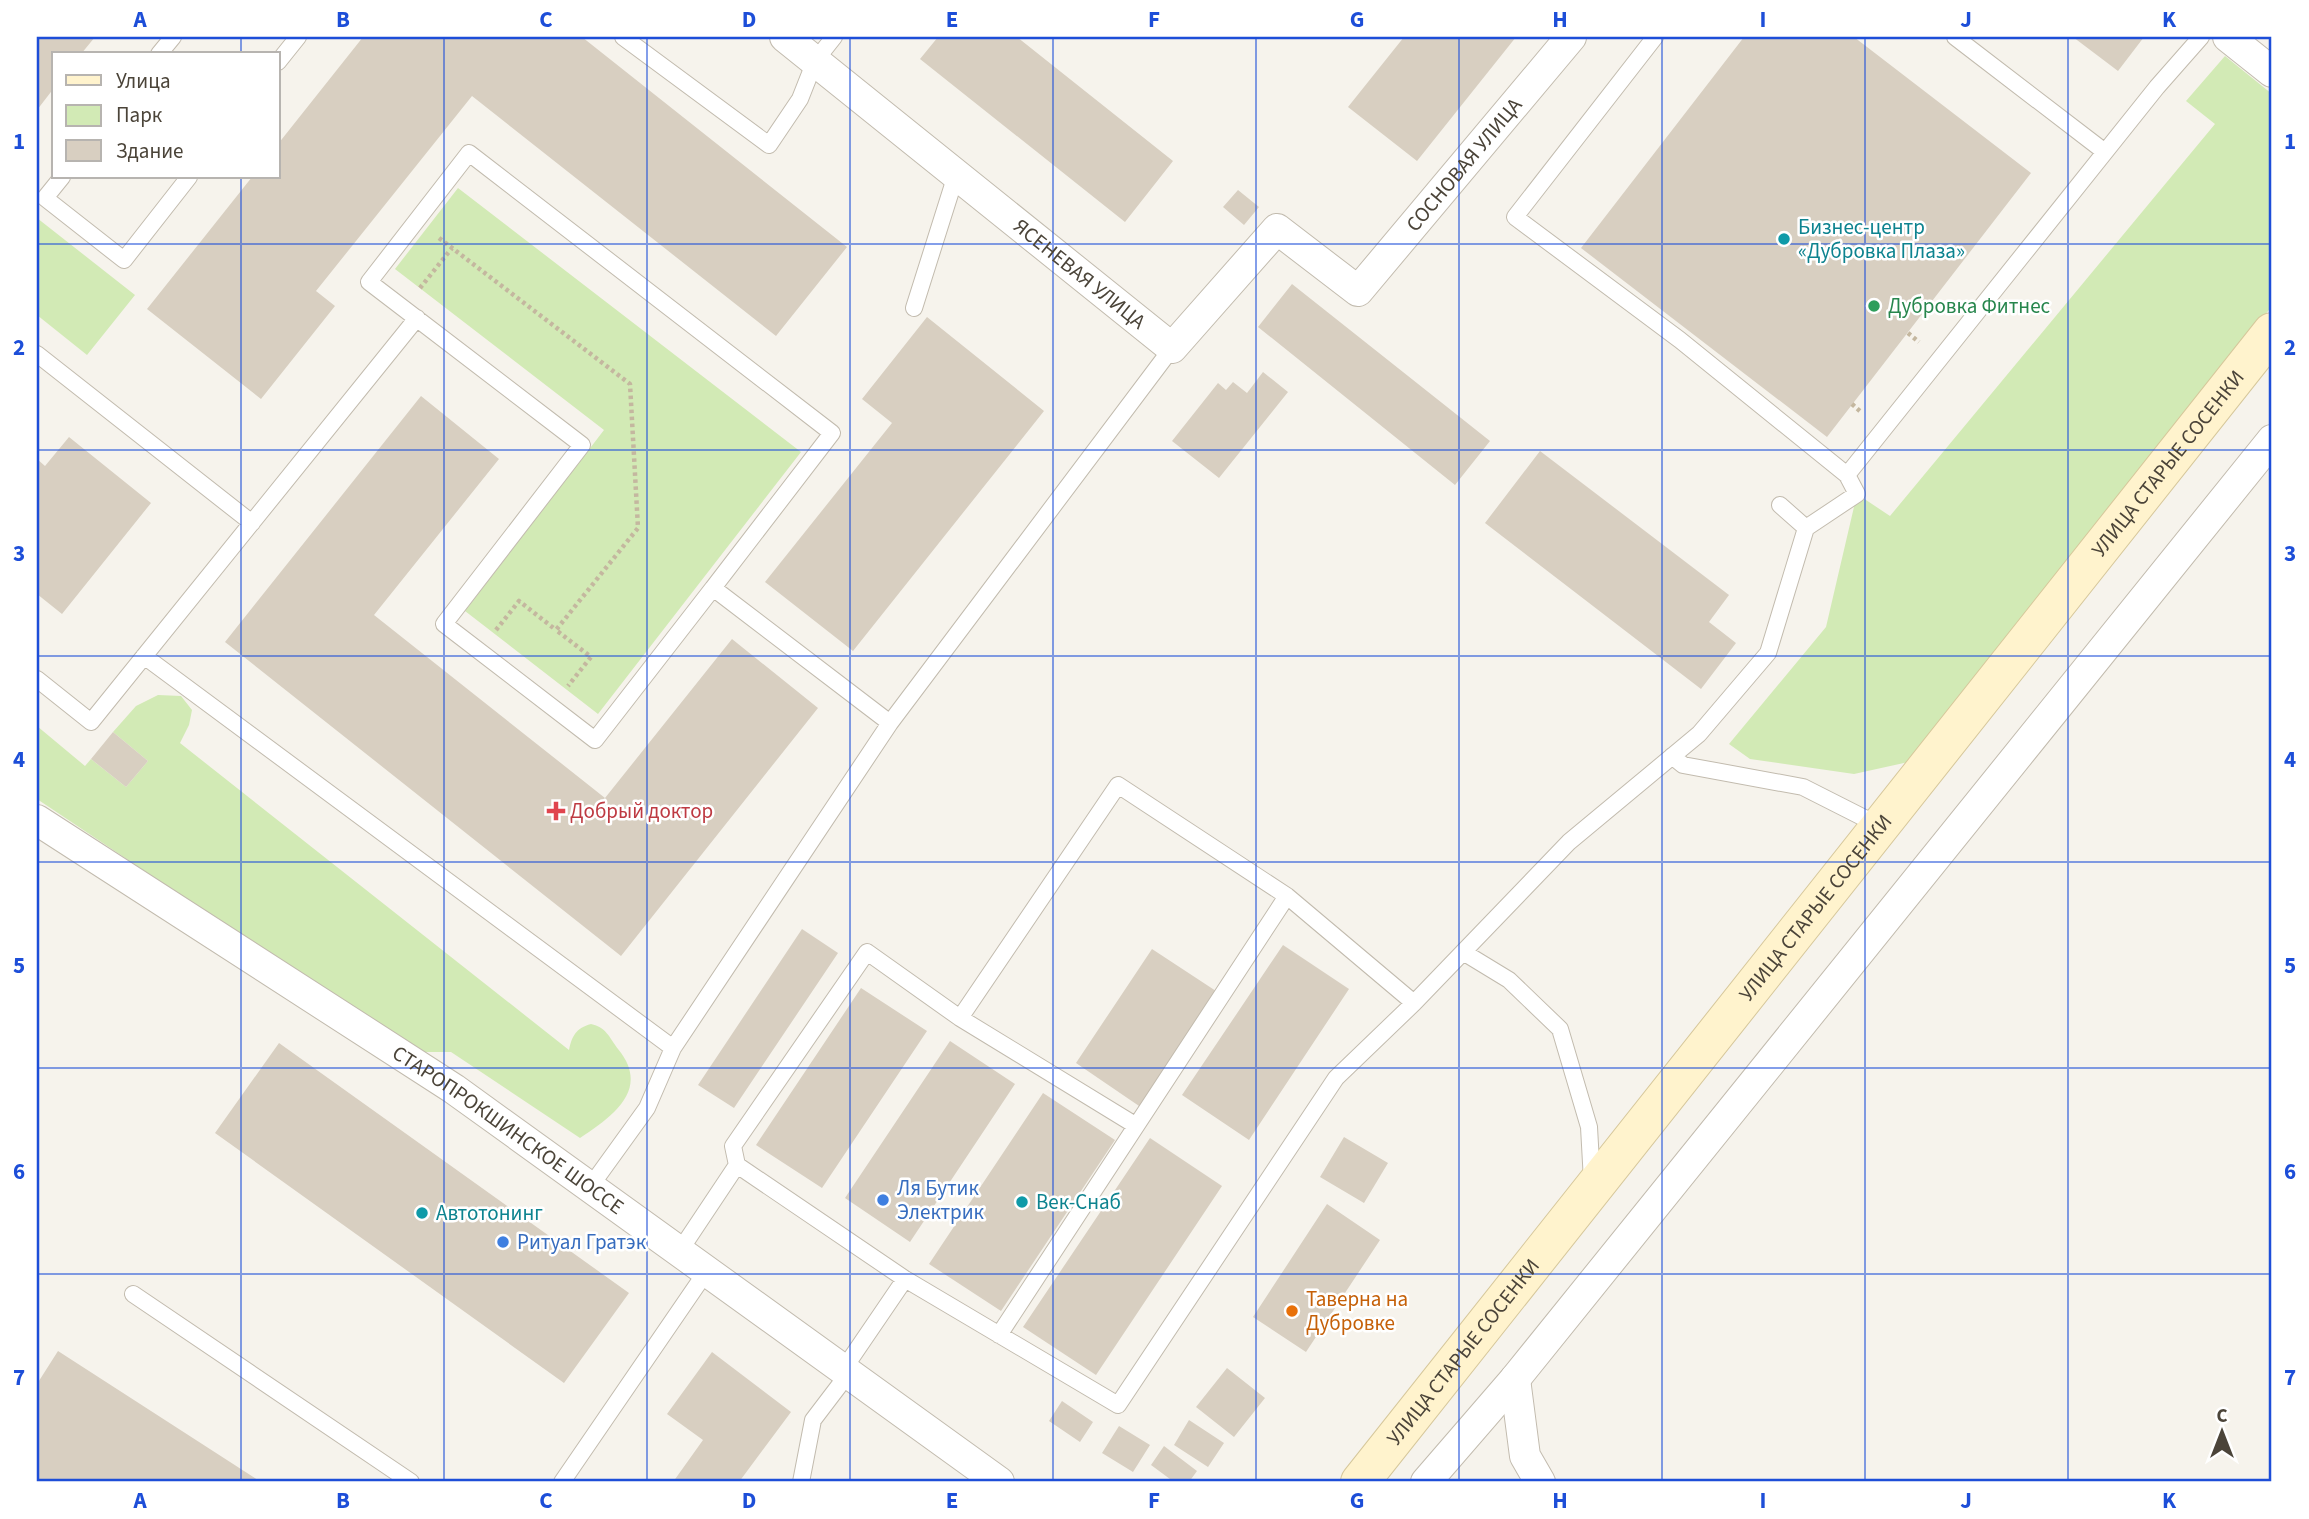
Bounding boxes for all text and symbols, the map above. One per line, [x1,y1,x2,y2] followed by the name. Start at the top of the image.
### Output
[132,3,147,36] text: A
[336,3,350,36] text: B
[539,3,553,36] text: C
[742,3,756,36] text: D
[946,3,958,36] text: E
[1148,3,1160,36] text: F
[1350,3,1364,36] text: G
[1552,3,1568,36] text: H
[1760,3,1766,36] text: I
[1960,3,1972,36] text: J
[2162,3,2177,36] text: K
[52,52,280,178] legend
[116,66,171,96] text: Улица
[1399,91,1529,238] street label: СОСНОВАЯ УЛИЦА
[116,100,163,130] text: Парк
[13,125,25,158] text: 1
[2284,125,2296,158] text: 1
[116,136,184,166] text: Здание
[1007,211,1153,336] street label: ЯСЕНЕВАЯ УЛИЦА
[1798,212,1965,266] place label: Бизнес-центр «Дубровка Плаза»
[1776,231,1792,247] marker: Бизнес-центр «Дубровка Плаза»
[1888,291,2051,321] place label: Дубровка Фитнес
[1866,298,1882,314] marker: Дубровка Фитнес
[13,331,25,364] text: 2
[2284,331,2296,364] text: 2
[2084,364,2251,563] street label: УЛИЦА СТАРЫЕ СОСЕНКИ
[13,537,25,570] text: 3
[2284,537,2296,570] text: 3
[13,743,25,776] text: 4
[2284,743,2296,776] text: 4
[570,796,713,826] place label: Добрый доктор
[548,803,564,819] marker: Добрый доктор
[1732,808,1899,1008] street label: УЛИЦА СТАРЫЕ СОСЕНКИ
[13,949,25,982] text: 5
[2284,949,2296,982] text: 5
[386,1038,630,1222] street label: СТАРОПРОКШИНСКОЕ ШОССЕ
[13,1155,25,1188] text: 6
[2284,1155,2296,1188] text: 6
[897,1173,985,1227] place label: Ля Бутик Электрик
[1036,1187,1121,1217] place label: Век-Снаб
[875,1192,891,1208] marker: Ля Бутик Электрик
[1014,1194,1030,1210] marker: Век-Снаб
[436,1198,543,1228] place label: Автотонинг
[414,1205,430,1221] marker: Автотонинг
[517,1227,647,1257] place label: Ритуал Гратэк
[495,1234,511,1250] marker: Ритуал Гратэк
[1380,1252,1547,1452] street label: УЛИЦА СТАРЫЕ СОСЕНКИ
[1306,1284,1408,1338] place label: Таверна на Дубровке
[1284,1303,1300,1319] marker: Таверна на Дубровке
[13,1361,25,1394] text: 7
[2284,1361,2296,1394] text: 7
[2186,1396,2256,1466] north arrow
[2216,1403,2228,1430] text: С
[132,1484,147,1517] text: A
[336,1484,350,1517] text: B
[539,1484,553,1517] text: C
[742,1484,756,1517] text: D
[946,1484,958,1517] text: E
[1148,1484,1160,1517] text: F
[1350,1484,1364,1517] text: G
[1552,1484,1568,1517] text: H
[1760,1484,1766,1517] text: I
[1960,1484,1972,1517] text: J
[2162,1484,2177,1517] text: K

